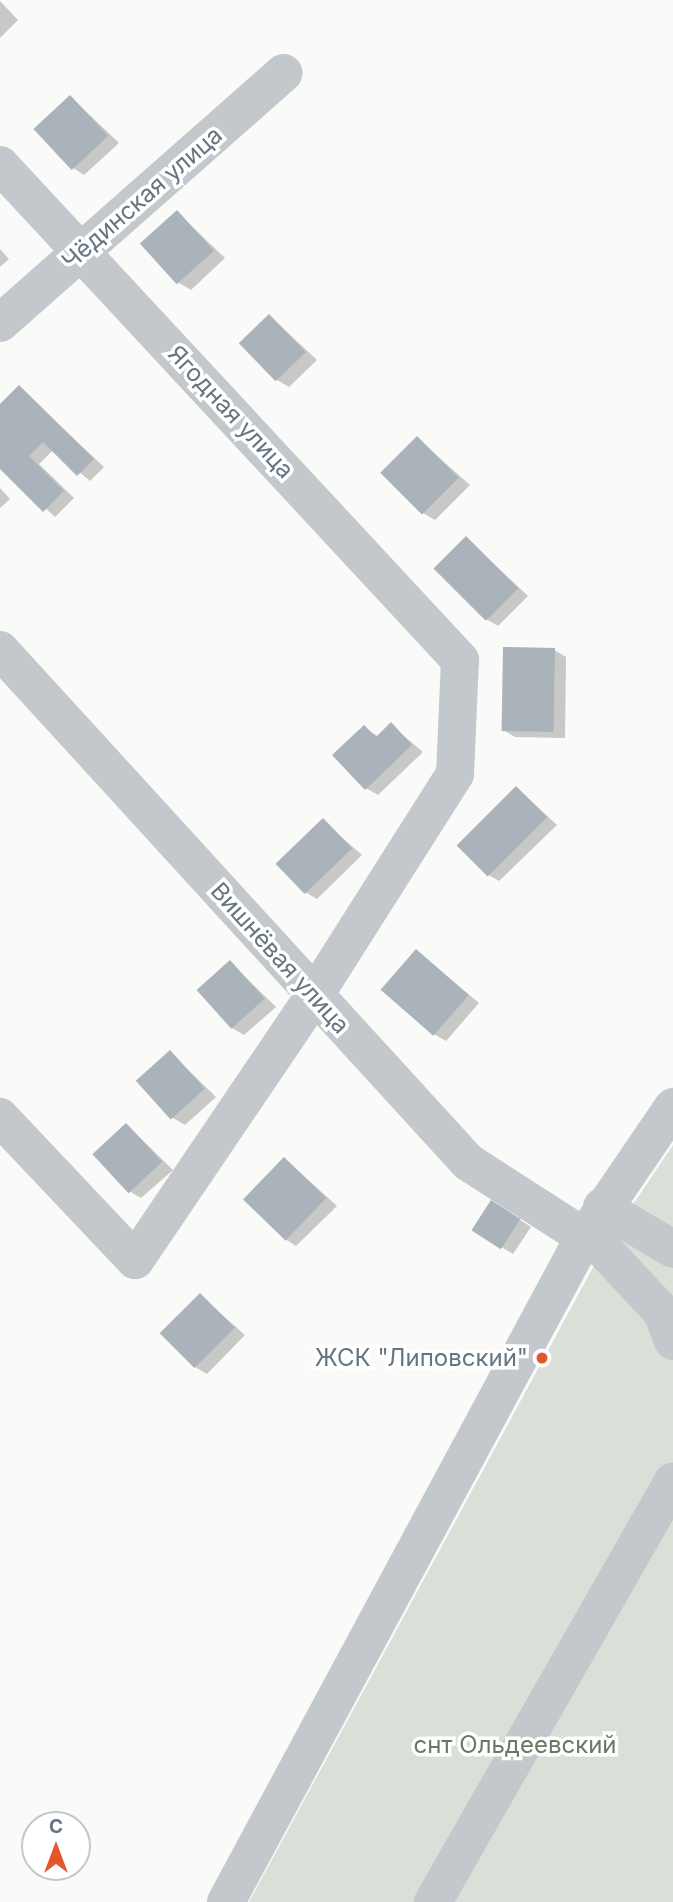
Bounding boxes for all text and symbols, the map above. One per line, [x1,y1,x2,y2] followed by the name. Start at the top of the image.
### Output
[56,121,228,275] street label: Чёдинская улица
[162,340,300,484] street label: Ягодная улица
[205,877,355,1039] street label: Вишнёвая улица
[315,1344,528,1372] place label: ЖСК "Липовский"
[534,1350,550,1366] marker: ЖСК "Липовский"
[413,1731,617,1759] park label: снт Ольдеевский
[21,1811,91,1881] north arrow
[49,1815,63,1838] text: С

